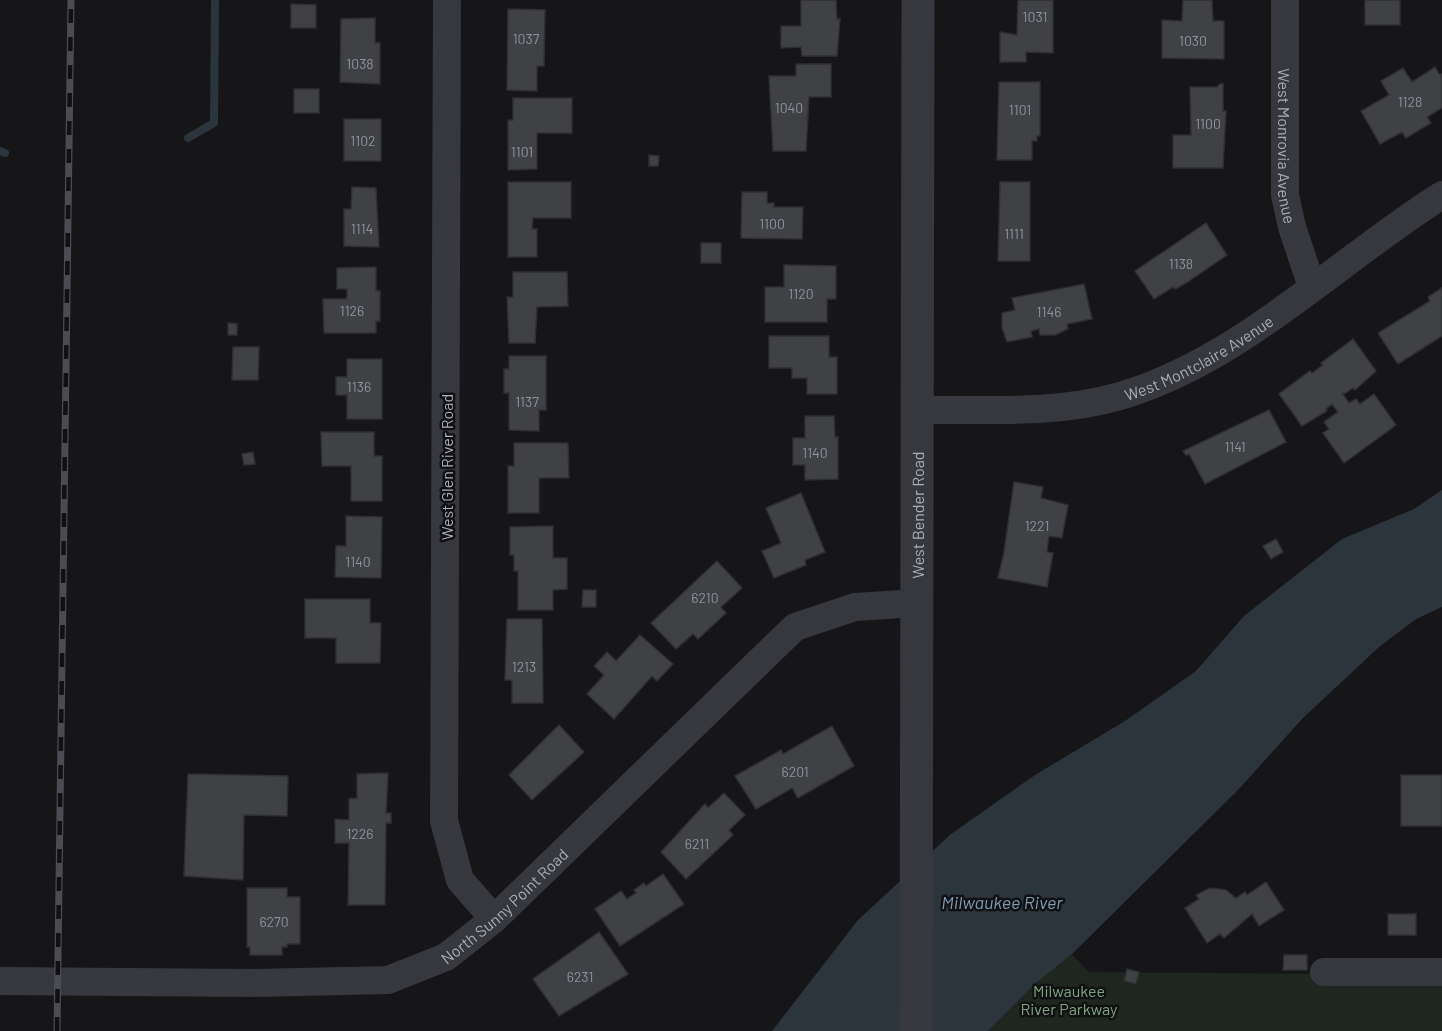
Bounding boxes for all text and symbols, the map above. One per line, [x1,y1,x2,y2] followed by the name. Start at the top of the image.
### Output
[1023,8,1047,25] house number: 1031
[513,30,540,47] house number: 1037
[1179,32,1207,49] house number: 1030
[346,55,374,72] house number: 1038
[1276,68,1300,225] street label: West Monrovia Avenue
[1398,93,1422,110] house number: 1128
[775,99,803,116] house number: 1040
[1009,101,1031,118] house number: 1101
[1195,115,1221,132] house number: 1100
[350,132,376,149] house number: 1102
[511,143,533,160] house number: 1101
[759,215,785,232] house number: 1100
[351,220,373,237] house number: 1114
[1004,225,1024,242] house number: 1111
[1169,255,1193,272] house number: 1138
[788,285,814,302] house number: 1120
[340,302,364,319] house number: 1126
[1037,303,1061,320] house number: 1146
[1122,310,1276,404] street label: West Montclaire Avenue
[347,378,371,395] house number: 1136
[515,393,539,410] house number: 1137
[437,394,456,540] street label: West Glen River Road
[1224,438,1246,455] house number: 1141
[802,444,828,461] house number: 1140
[907,451,927,579] street label: West Bender Road
[1025,517,1049,534] house number: 1221
[345,553,371,570] house number: 1140
[691,589,719,606] house number: 6210
[512,658,536,675] house number: 1213
[781,763,809,780] house number: 6201
[346,825,374,842] house number: 1226
[685,835,709,852] house number: 6211
[437,844,571,967] street label: North Sunny Point Road
[941,891,1063,913] water label: Milwaukee River
[259,913,289,930] house number: 6270
[567,968,593,985] house number: 6231
[1020,981,1118,1018] park label: Milwaukee River Parkway

